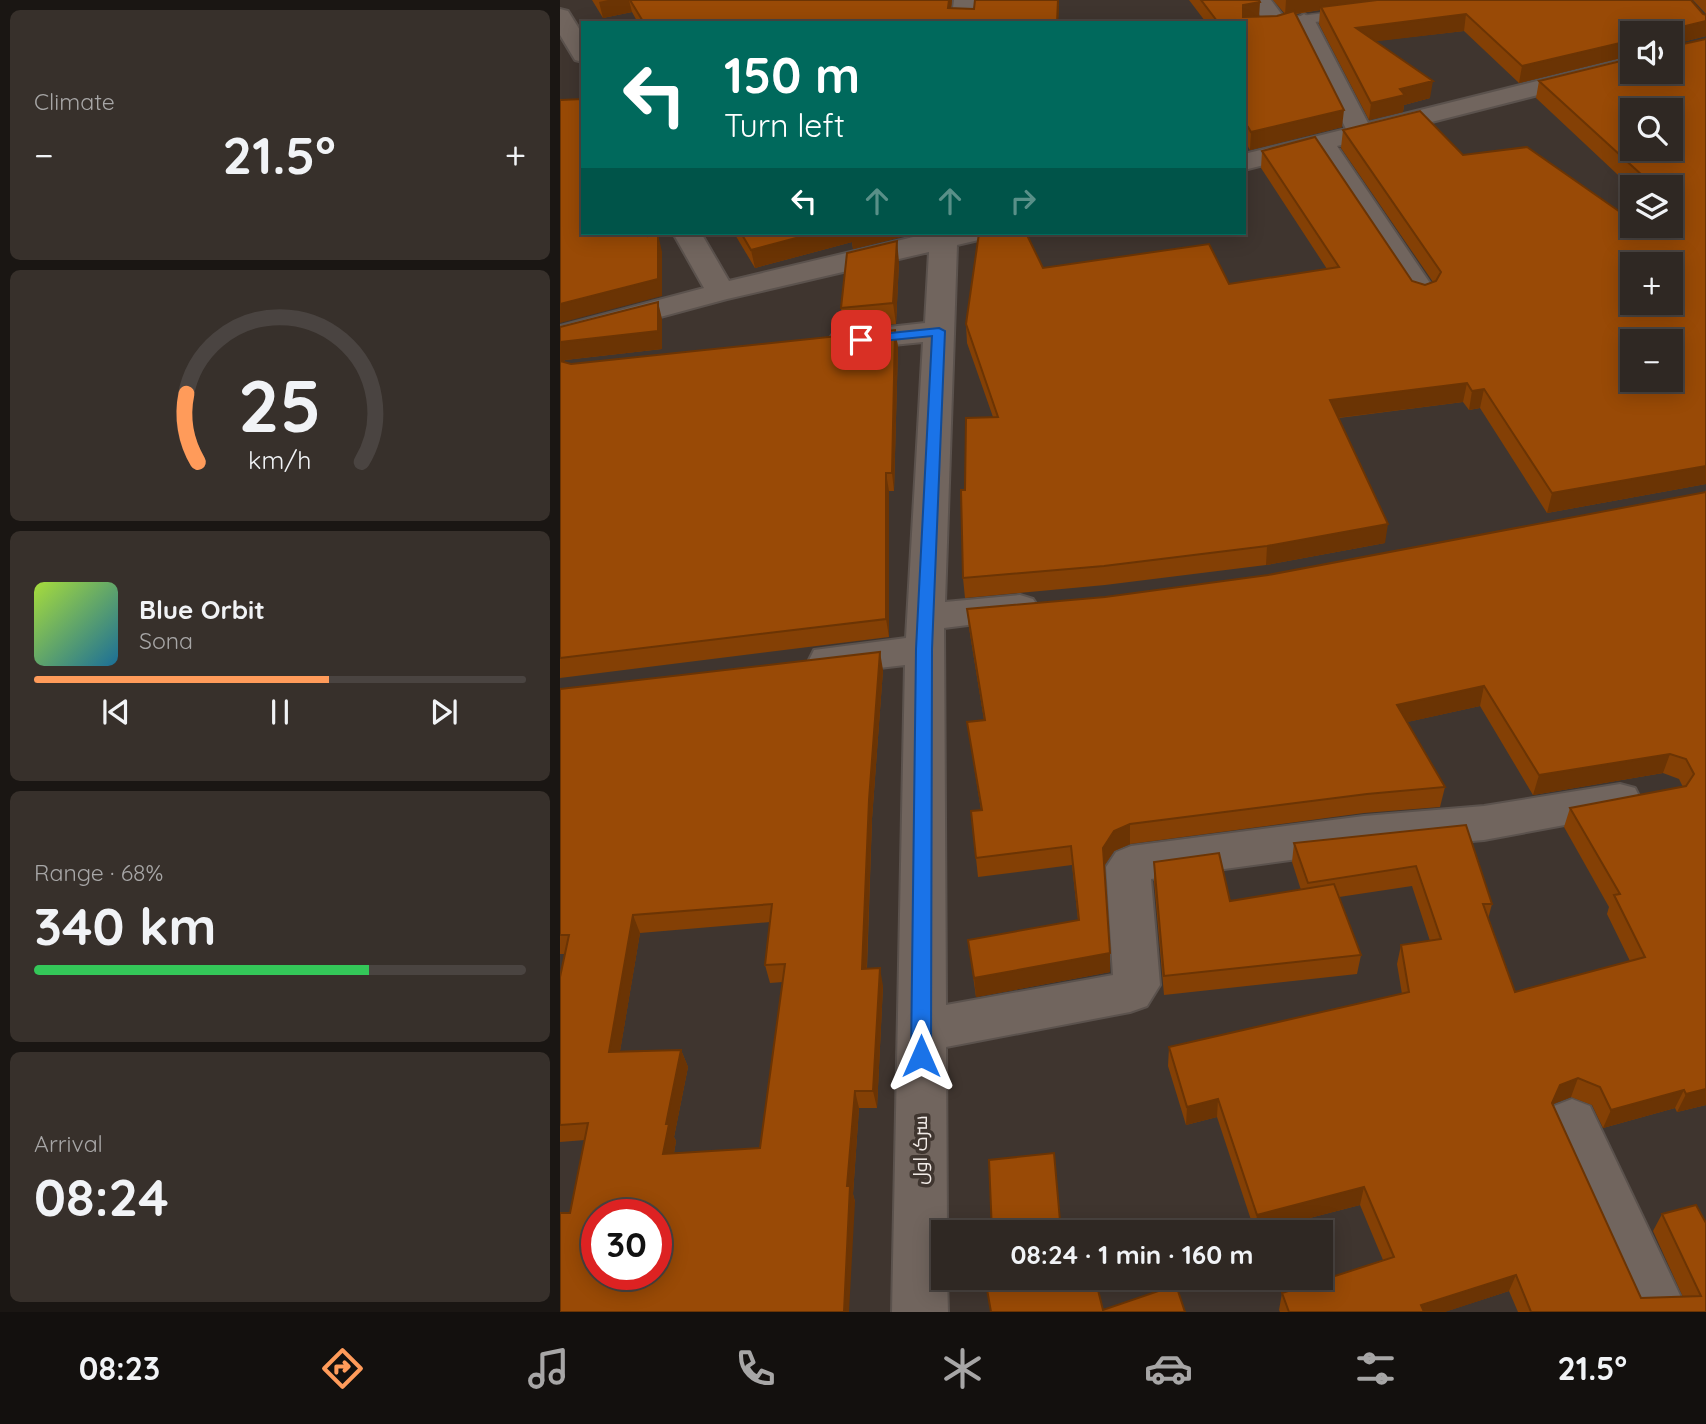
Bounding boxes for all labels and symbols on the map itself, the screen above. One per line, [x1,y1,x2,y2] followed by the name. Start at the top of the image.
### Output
[831,310,891,370] pin
[884,1019,958,1093] position arrow
[908,1115,932,1185] street label: سرک اول
[581,1199,672,1290] speed limit sign: 30

